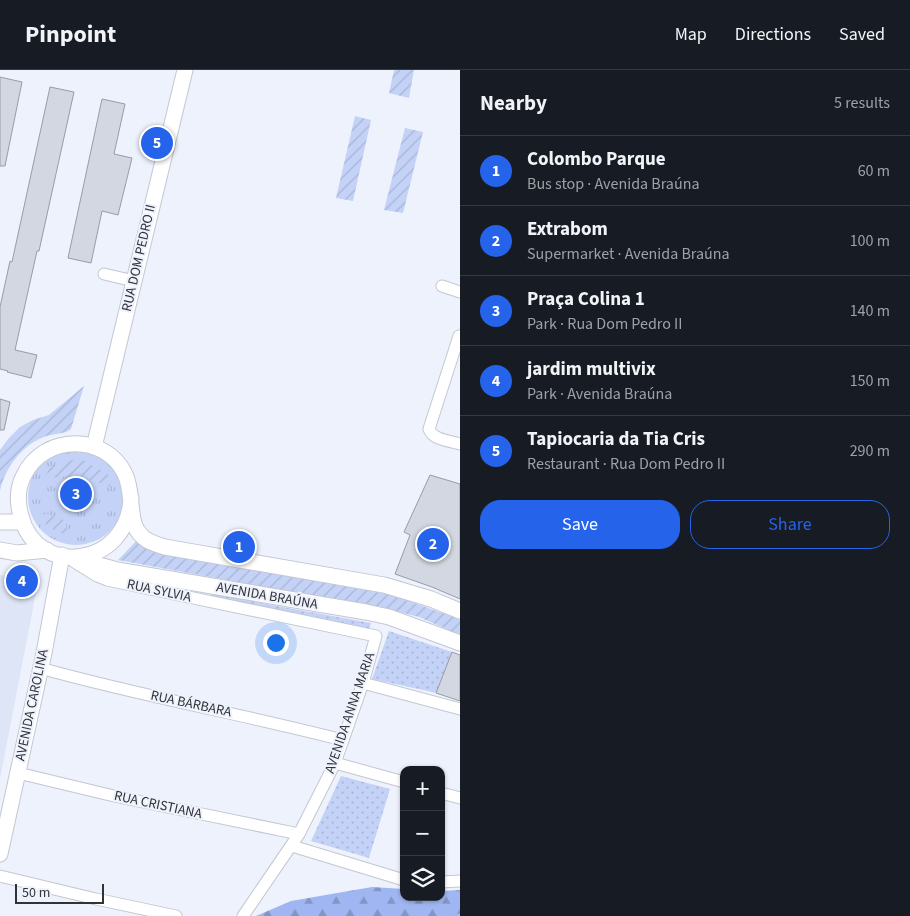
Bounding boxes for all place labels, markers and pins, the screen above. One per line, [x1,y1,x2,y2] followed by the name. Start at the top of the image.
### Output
[141,124,173,162] pin: 5
[60,475,92,513] pin: 3
[417,525,449,563] pin: 2
[223,528,255,566] pin: 1
[6,562,38,600] pin: 4

